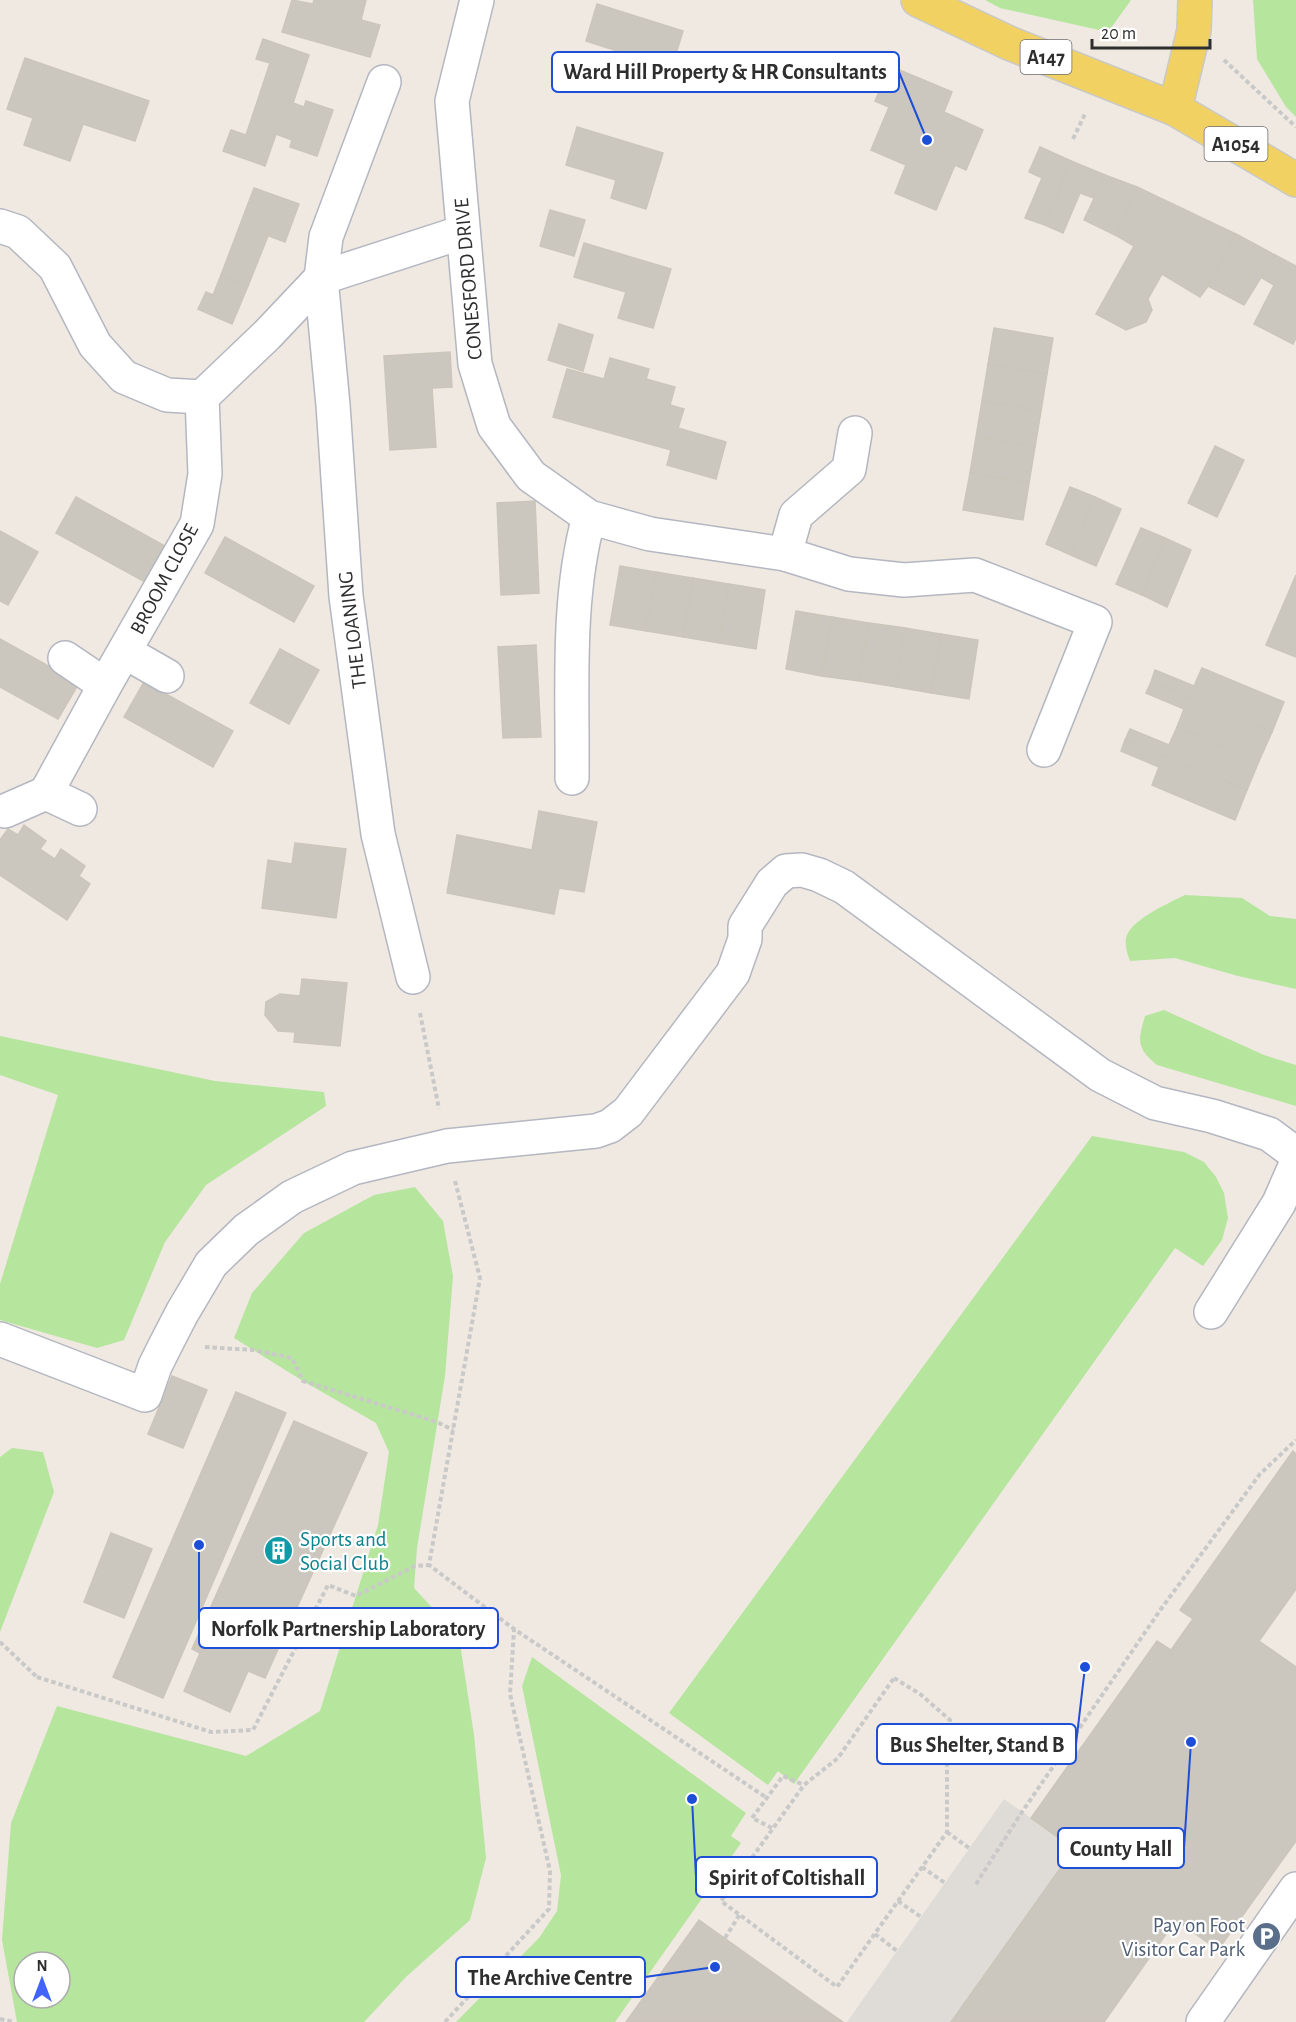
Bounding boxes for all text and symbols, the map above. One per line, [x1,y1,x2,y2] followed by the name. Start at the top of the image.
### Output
[1092,12,1210,50] scale bar
[1101,25,1136,43] text: 20 m
[1020,40,1072,74] road number: A147
[552,52,899,92] callout: Ward Hill Property & HR Consultants
[563,61,887,84] text: Ward Hill Property & HR Consultants
[1204,127,1268,161] road number: A1054
[451,197,486,361] street label: CONESFORD DRIVE
[127,521,202,638] street label: BROOM CLOSE
[335,570,370,690] street label: THE LOANING
[300,1529,389,1574] place label: Sports and Social Club
[263,1535,295,1567] building icon: Sports and Social Club
[199,1608,498,1648] callout: Norfolk Partnership Laboratory
[211,1618,485,1641] text: Norfolk Partnership Laboratory
[877,1724,1076,1764] callout: Bus Shelter, Stand B
[890,1734,1065,1756] text: Bus Shelter, Stand B
[1058,1828,1184,1868] callout: County Hall
[1070,1838,1172,1861] text: County Hall
[696,1857,877,1897] callout: Spirit of Coltishall
[709,1867,865,1889] text: Spirit of Coltishall
[1122,1915,1245,1960] place label: Pay on Foot Visitor Car Park
[1250,1921,1282,1953] parking icon: Pay on Foot Visitor Car Park
[12,1950,72,2010] north arrow
[456,1957,645,1997] callout: The Archive Centre
[36,1958,48,1974] text: N
[468,1967,632,1989] text: The Archive Centre

